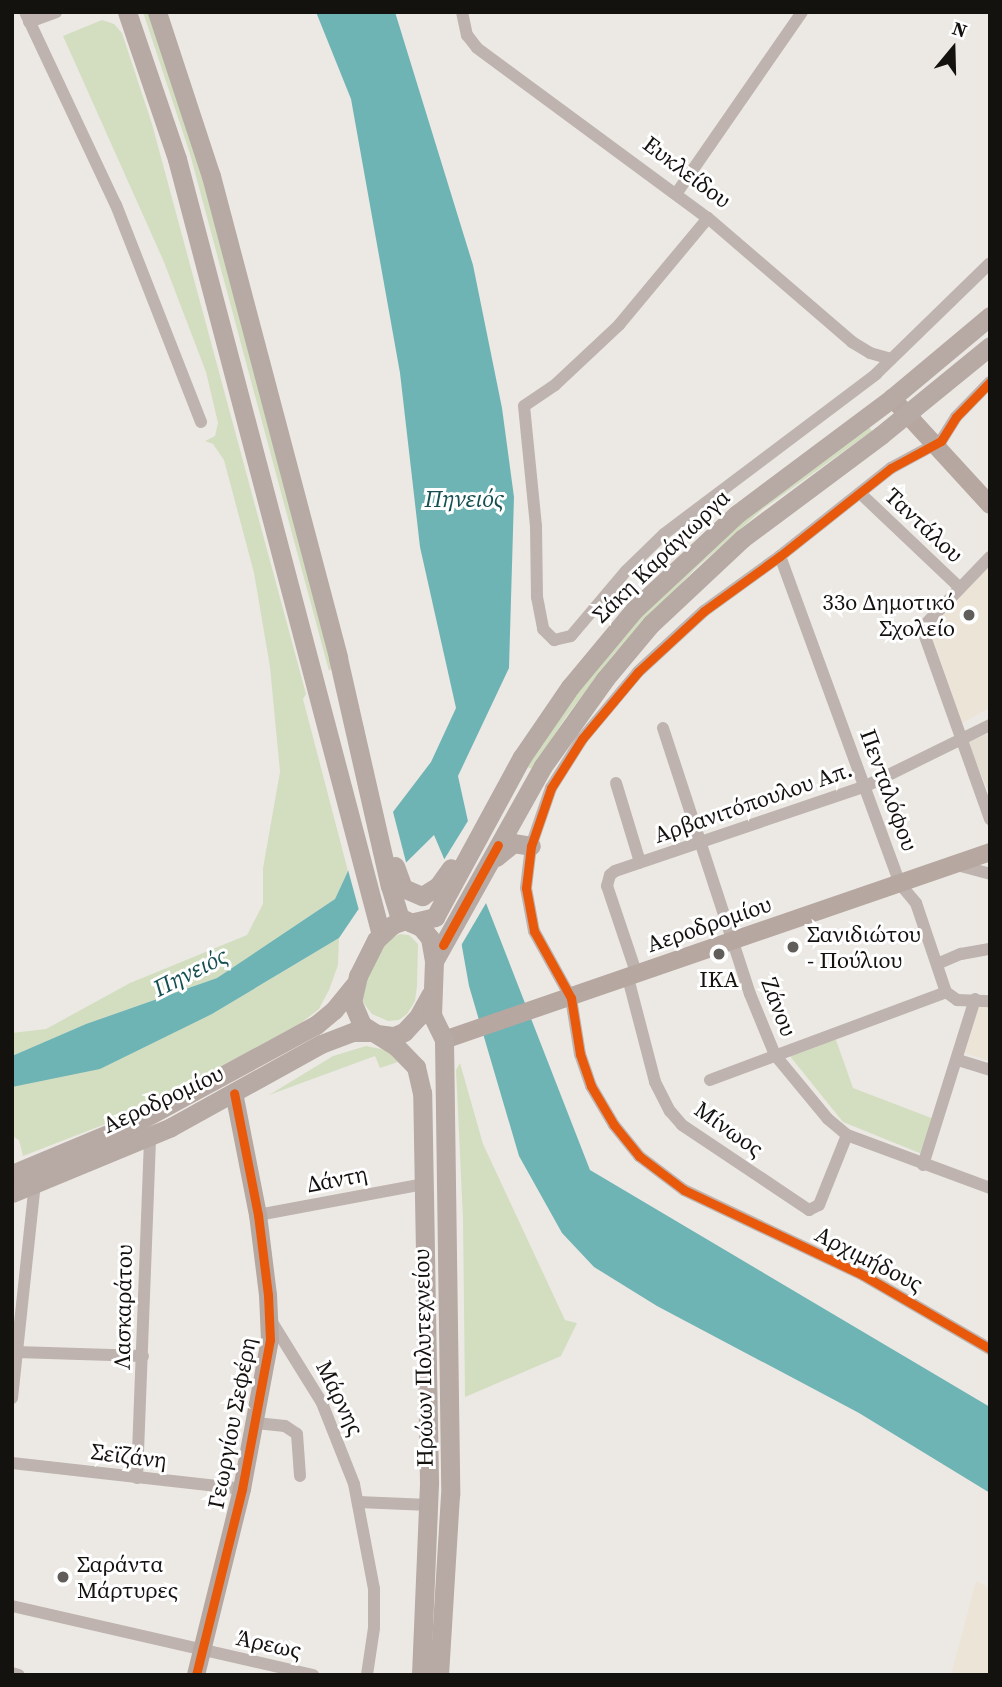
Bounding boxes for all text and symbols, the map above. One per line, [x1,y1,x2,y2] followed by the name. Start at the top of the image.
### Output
[918,14,988,84] north arrow
[949,15,971,44] text: N
[638,130,736,214] street label: Ευκλείδου
[879,482,969,568] street label: Ταντάλου
[587,484,735,628] street label: Σάκη Καράγιωργα
[424,485,504,513] water label: Πηνειός
[822,588,955,642] place label: 33ο Δημοτικό Σχολείο
[961,607,977,623] marker: 33ο Δημοτικό Σχολείο
[854,725,924,855] street label: Πενταλόφου
[650,755,856,849] street label: Αρβανιτόπουλου Απ.
[643,890,775,958] street label: Αεροδρομίου
[807,920,921,974] place label: Σανιδιώτου - Πούλιου
[785,939,801,955] marker: Σανιδιώτου - Πούλιου
[148,941,232,1003] water label: Πηνειός
[711,946,727,962] marker: ΙΚΑ
[699,965,739,993] place label: ΙΚΑ
[755,974,803,1040] street label: Ζάνου
[98,1059,228,1139] street label: Αεροδρομίου
[689,1095,769,1163] street label: Μίνωος
[304,1160,370,1198] street label: Δάντη
[810,1220,928,1298] street label: Αρχιμήδους
[108,1244,138,1370] street label: Λασκαράτου
[407,1249,439,1467] street label: Ηρώων Πολυτεχνείου
[202,1335,262,1511] street label: Γεωργίου Σεφέρη
[310,1356,370,1440] street label: Μάρνης
[90,1438,168,1474] street label: Σεϊζάνη
[77,1550,178,1604] place label: Σαράντα Μάρτυρες
[55,1569,71,1585] marker: Σαράντα Μάρτυρες
[234,1624,304,1664] street label: Άρεως

